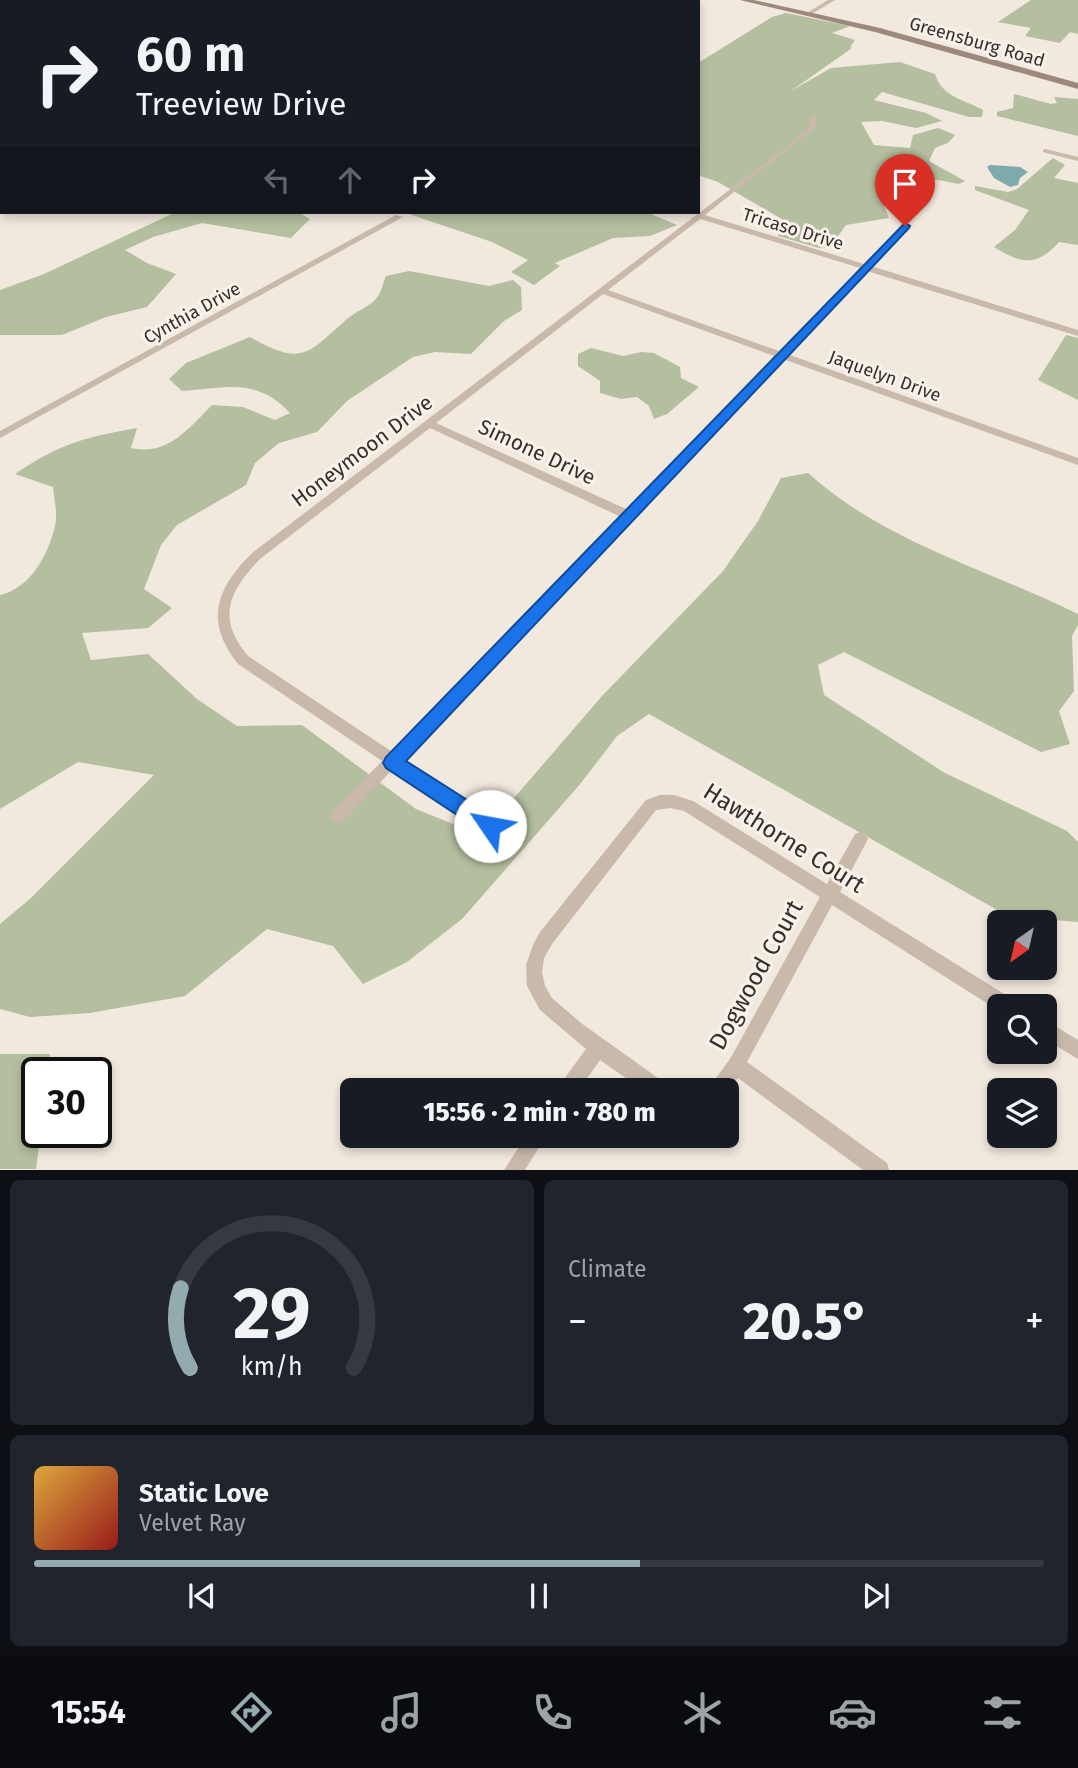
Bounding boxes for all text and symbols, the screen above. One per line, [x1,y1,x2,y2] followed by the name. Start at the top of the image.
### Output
[907,12,1047,72] street label: Greensburg Road
[136,25,245,84] text: 60 m
[21,28,112,119] icon: right
[136,85,346,123] text: Treeview Drive
[875,154,935,226] pin
[258,161,296,199] icon: left
[331,161,369,199] icon: ahead
[404,161,442,199] icon: right
[886,165,924,203] icon: arrive
[740,203,846,255] street label: Tricaso Drive
[140,277,244,349] street label: Cynthia Drive
[826,346,944,406] street label: Jaquelyn Drive
[286,389,438,513] street label: Honeymoon Drive
[474,414,600,490] street label: Simone Drive
[698,777,870,899] street label: Hawthorne Court
[453,789,527,863] position arrow
[703,895,809,1055] street label: Dogwood Court
[987,910,1057,980] north arrow
[987,910,1057,1148] map controls
[987,994,1057,1064] button: search
[21,1057,112,1148] speed limit sign: 30
[987,1078,1057,1148] button: layers
[423,1097,656,1128] text: 15:56 · 2 min · 780 m
[568,1255,647,1283] text: Climate
[233,1271,311,1358] text: 29
[743,1290,869,1353] text: 20.5°
[568,1298,587,1344] text: −
[1025,1298,1044,1344] text: +
[241,1352,303,1382] text: km/h
[139,1478,269,1509] text: Static Love
[139,1509,246,1537] text: Velvet Ray
[183,1577,221,1615] icon: previous
[520,1577,558,1615] icon: pause
[857,1577,895,1615] icon: next
[227,1688,276,1737] icon: directions
[377,1688,426,1737] icon: music
[528,1688,577,1737] icon: phone
[678,1688,727,1737] icon: climate
[828,1688,877,1737] icon: car
[978,1688,1027,1737] icon: filters
[51,1693,126,1731] text: 15:54

